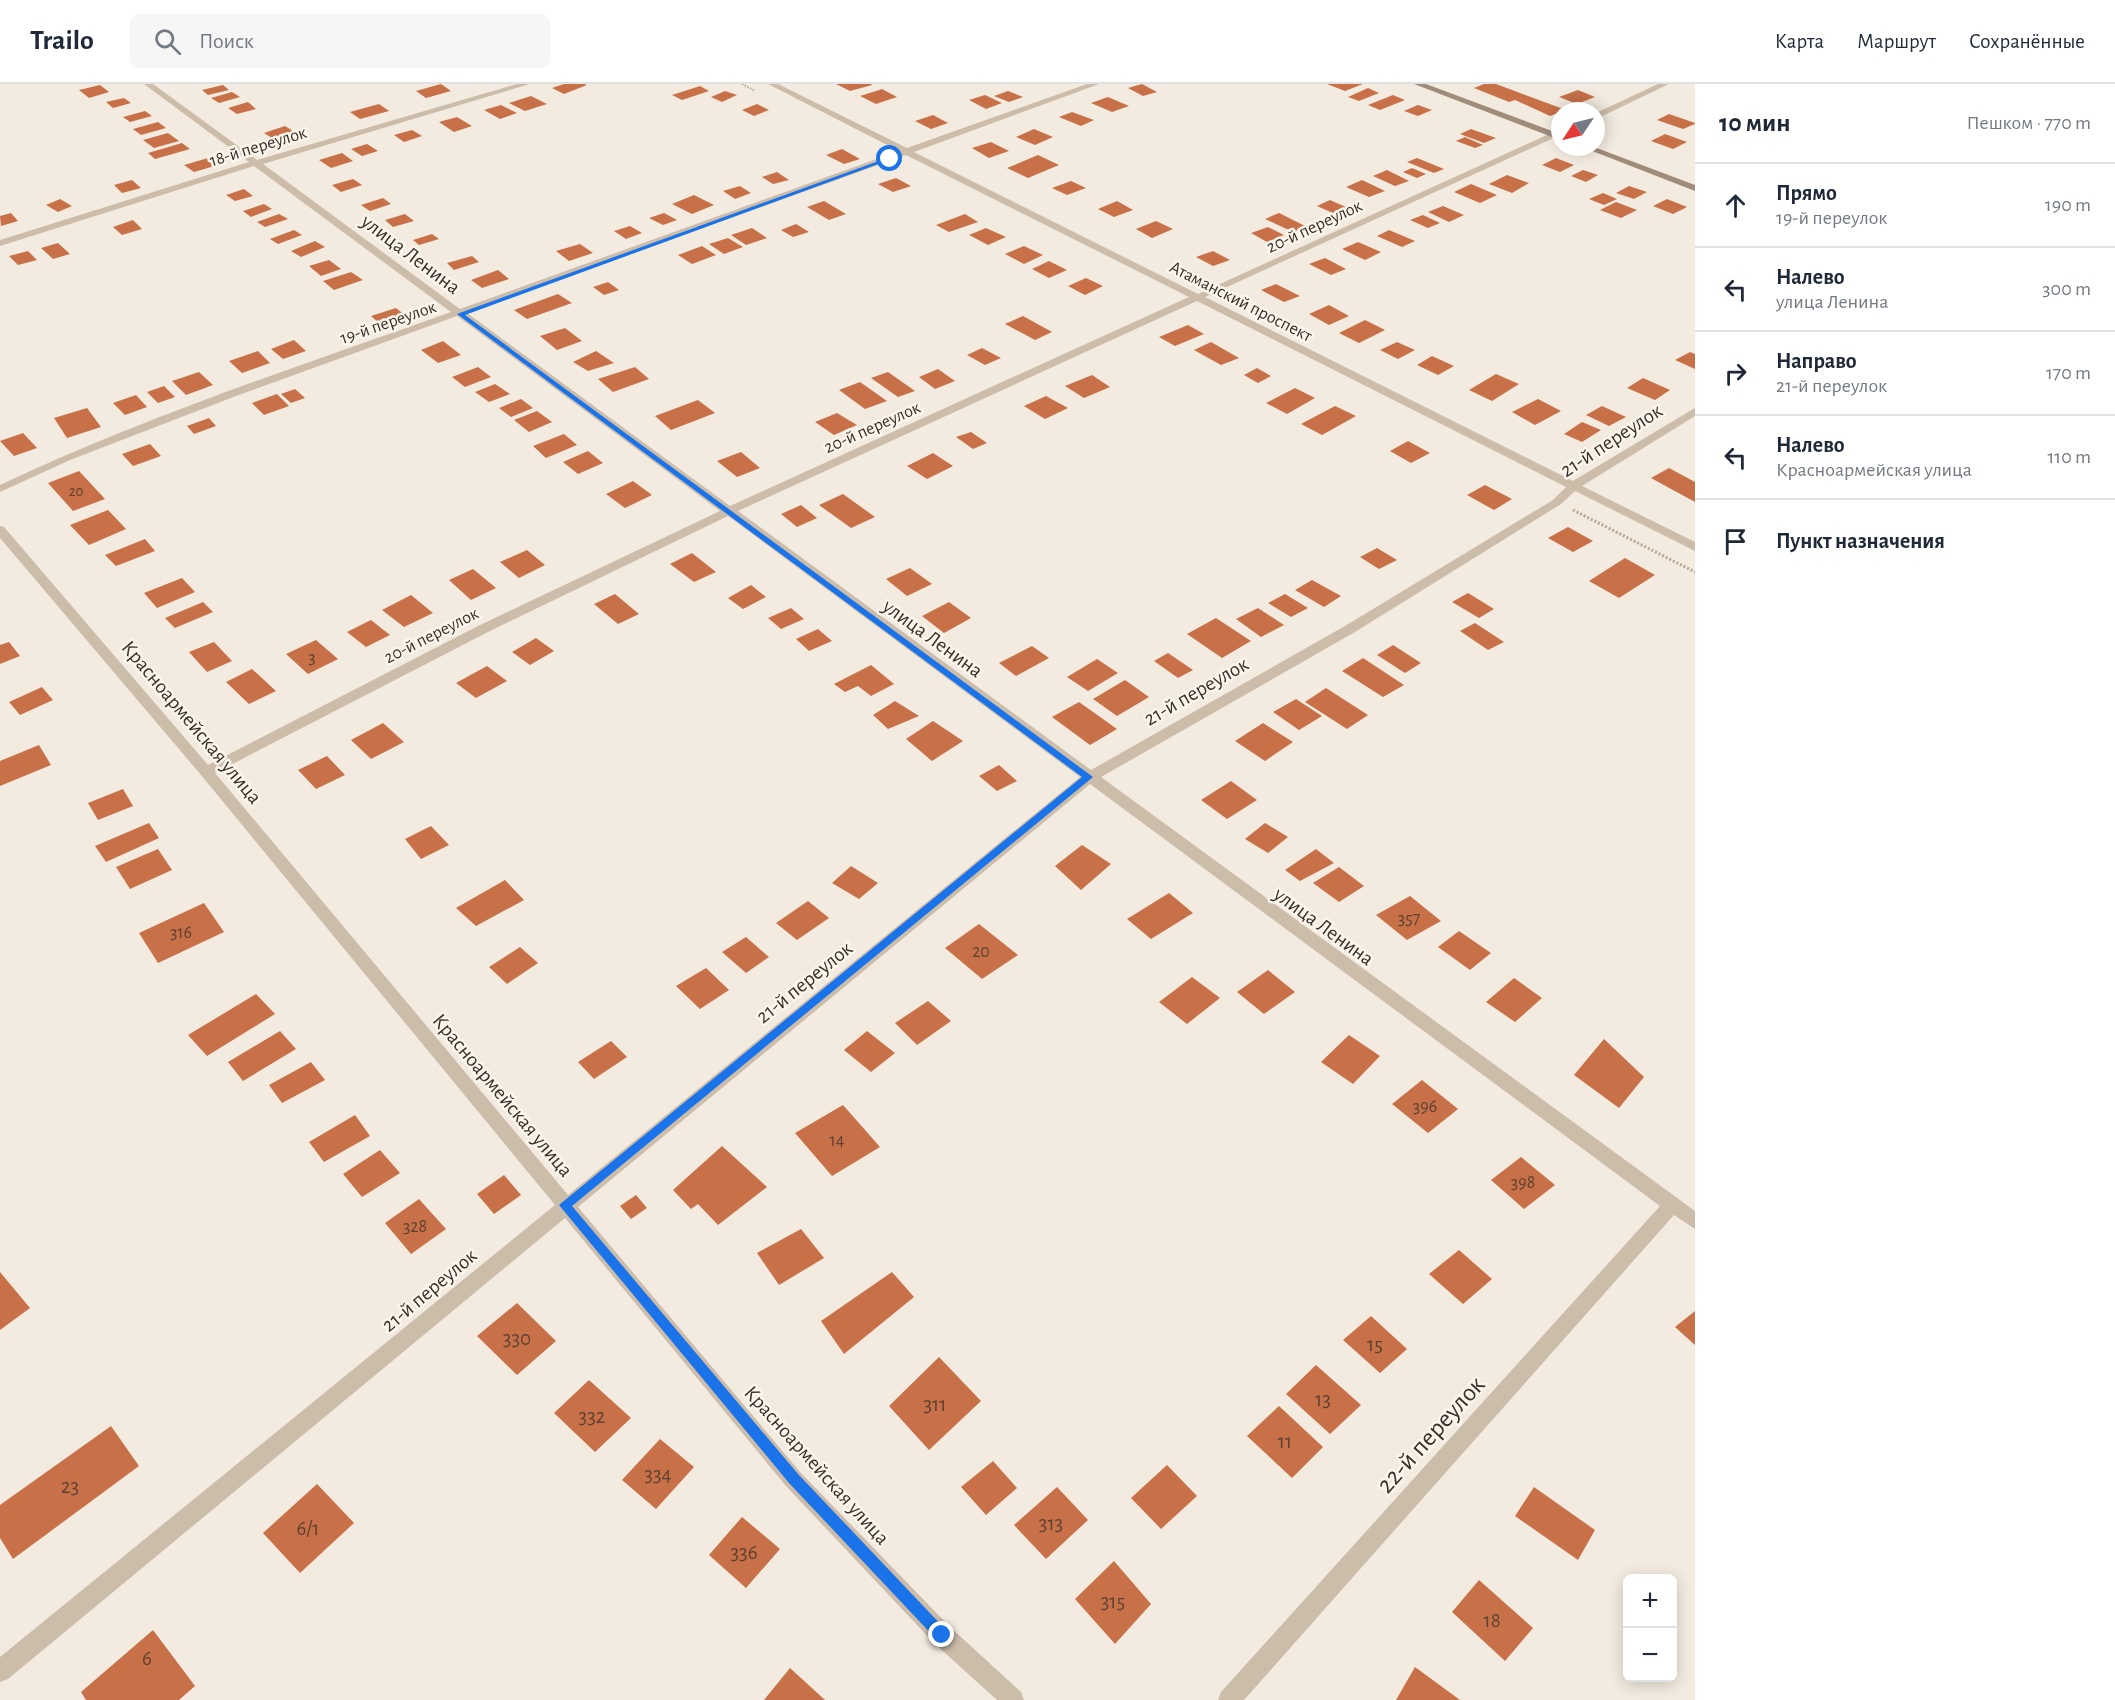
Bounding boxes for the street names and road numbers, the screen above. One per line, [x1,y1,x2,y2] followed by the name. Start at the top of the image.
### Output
[208,123,310,170] street label: 18-й переулок
[1264,197,1366,257] street label: 20-й переулок
[356,210,464,299] street label: улица Ленина
[1166,258,1315,346] street label: Атаманский проспект
[338,298,439,348] street label: 19-й переулок
[822,398,924,457] street label: 20-й переулок
[1557,400,1666,481] street label: 21-й переулок
[878,595,987,682] street label: улица Ленина
[381,604,482,667] street label: 20-й переулок
[117,637,266,808] street label: Красноармейская улица
[1140,653,1252,730] street label: 21-й переулок
[1269,883,1378,970] street label: улица Ленина
[752,937,857,1027] street label: 21-й переулок
[428,1010,577,1181] street label: Красноармейская улица
[378,1245,481,1336] street label: 21-й переулок
[1372,1371,1490,1498] street label: 22-й переулок
[740,1382,894,1549] street label: Красноармейская улица

